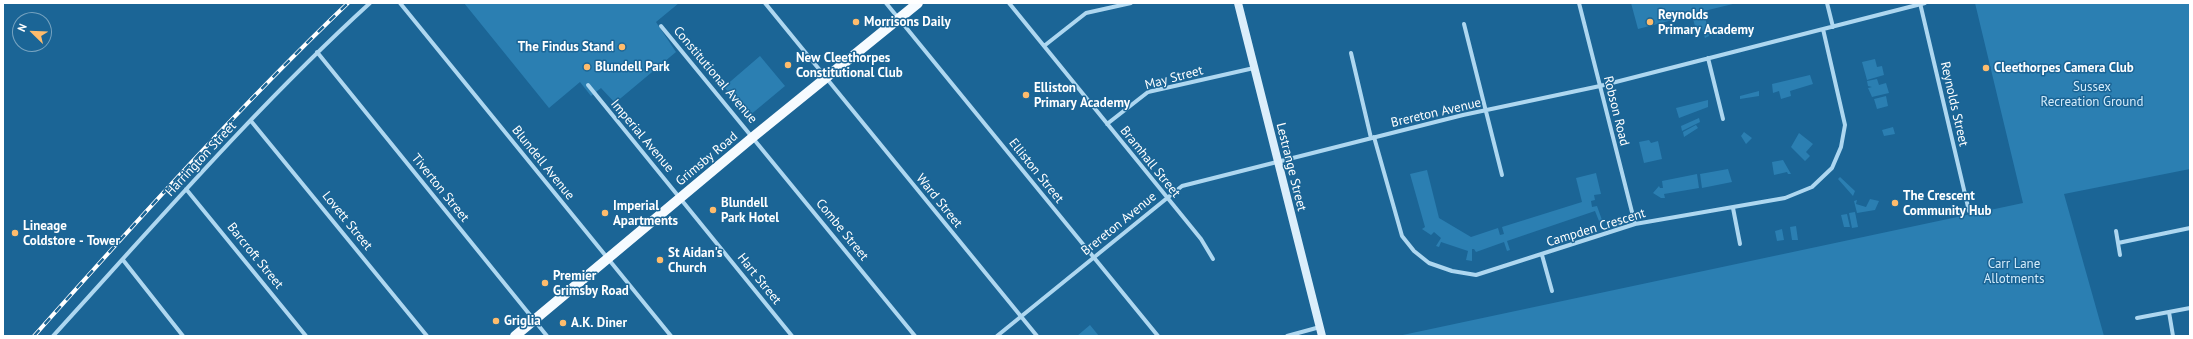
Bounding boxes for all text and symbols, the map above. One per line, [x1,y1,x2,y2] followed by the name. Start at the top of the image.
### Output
[1658,7,1754,38] place label: Reynolds Primary Academy
[12,12,52,52] north arrow
[864,14,951,30] place label: Morrisons Daily
[851,17,861,27] marker: Morrisons Daily
[1645,17,1655,27] marker: Reynolds Primary Academy
[14,22,30,34] text: N
[670,23,760,127] street label: Constitutional Avenue
[518,39,614,55] place label: The Findus Stand
[617,42,627,52] marker: The Findus Stand
[796,50,903,81] place label: New Cleethorpes Constitutional Club
[595,59,670,75] place label: Blundell Park
[783,60,793,70] marker: New Cleethorpes Constitutional Club
[1937,60,1971,148] street label: Reynolds Street
[1994,60,2134,76] place label: Cleethorpes Camera Club
[582,62,592,72] marker: Blundell Park
[1143,63,1205,93] street label: May Street
[1981,63,1991,73] marker: Cleethorpes Camera Club
[1600,74,1632,148] street label: Robson Road
[2041,79,2143,110] park label: Sussex Recreation Ground
[1034,80,1130,111] place label: Elliston Primary Academy
[1021,90,1031,100] marker: Elliston Primary Academy
[1389,95,1483,131] street label: Brereton Avenue
[607,96,677,176] street label: Imperial Avenue
[162,118,240,200] street label: Harrington Street
[1272,121,1310,213] street label: Lestrange Street
[508,123,578,203] street label: Blundell Avenue
[1117,123,1183,201] street label: Bramhall Street
[673,129,741,189] street label: Grimsby Road
[1005,136,1067,206] street label: Elliston Street
[408,151,472,225] street label: Tiverton Street
[913,171,965,231] street label: Ward Street
[1903,188,1991,219] place label: The Crescent Community Hub
[319,189,375,253] street label: Lovett Street
[1078,189,1160,259] street label: Brereton Avenue
[721,195,779,226] place label: Blundell Park Hotel
[812,196,872,264] street label: Combe Street
[613,198,678,229] place label: Imperial Apartments
[1890,198,1900,208] marker: The Crescent Community Hub
[708,205,718,215] marker: Blundell Park Hotel
[1545,206,1647,250] street label: Campden Crescent
[600,208,610,218] marker: Imperial Apartments
[23,218,120,249] place label: Lineage Coldstore - Tower
[224,220,286,292] street label: Barcroft Street
[10,228,20,238] marker: Lineage Coldstore - Tower
[668,245,722,276] place label: St Aidan's Church
[734,250,784,308] street label: Hart Street
[655,255,665,265] marker: St Aidan's Church
[1984,256,2044,287] park label: Carr Lane Allotments
[553,268,629,299] place label: Premier Grimsby Road
[540,278,550,288] marker: Premier Grimsby Road
[504,313,541,329] place label: Griglia
[571,315,627,331] place label: A.K. Diner
[491,316,501,326] marker: Griglia
[558,318,568,328] marker: A.K. Diner

